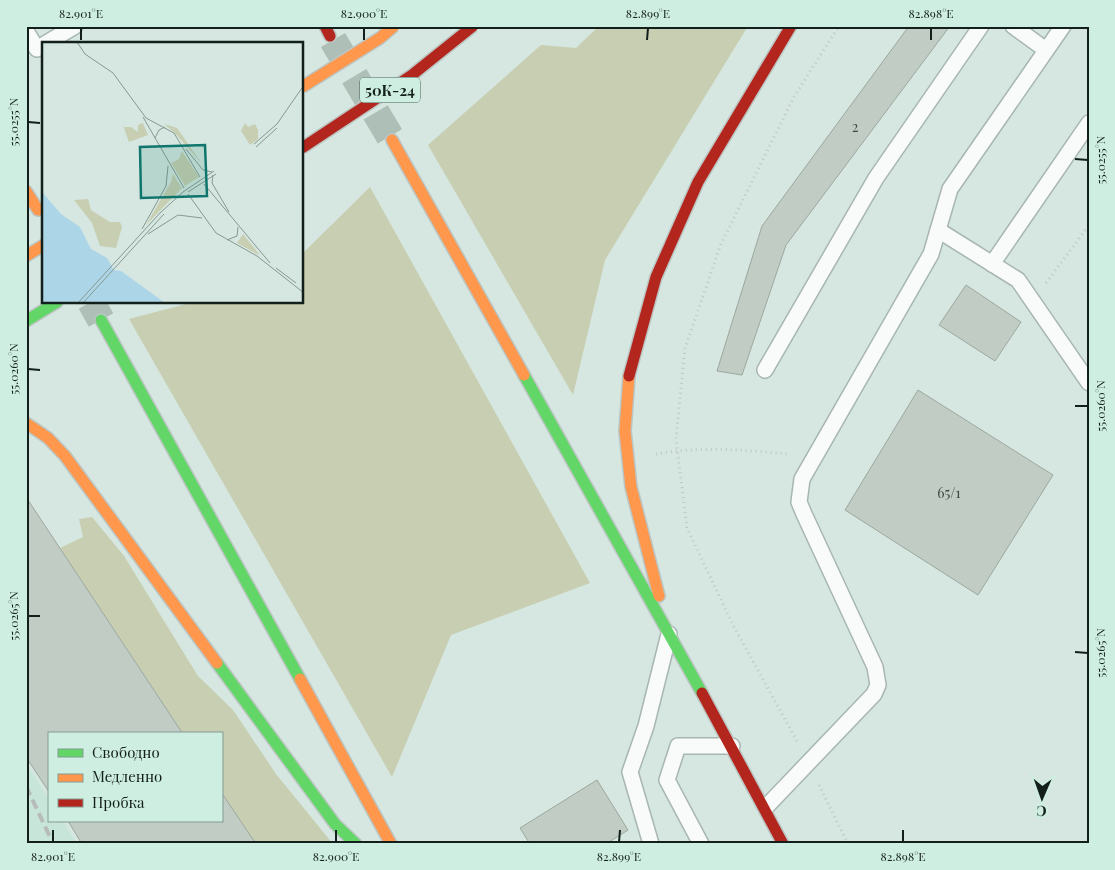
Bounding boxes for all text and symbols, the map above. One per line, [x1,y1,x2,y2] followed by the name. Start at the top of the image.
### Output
[59,5,103,21] text: 82.901°E
[341,5,387,21] text: 82.900°E
[626,5,670,21] text: 82.899°E
[909,5,953,21] text: 82.898°E
[42,42,304,304] inset map
[360,78,420,102] road number: 50К-24
[5,97,21,146] text: 55.0255°N
[852,117,859,136] house number: 2
[1092,135,1108,184] text: 55.0255°N
[5,343,21,395] text: 55.0260°N
[1092,380,1108,432] text: 55.0260°N
[937,483,961,502] house number: 65/1
[5,591,21,641] text: 55.0265°N
[1092,628,1108,678] text: 55.0265°N
[48,732,222,822] legend
[92,742,160,762] text: Свободно
[92,766,162,786] text: Медленно
[1018,772,1068,822] north arrow
[92,792,145,812] text: Пробка
[1036,802,1047,821] text: С
[31,848,75,864] text: 82.901°E
[313,848,359,864] text: 82.900°E
[597,848,641,864] text: 82.899°E
[881,848,925,864] text: 82.898°E

